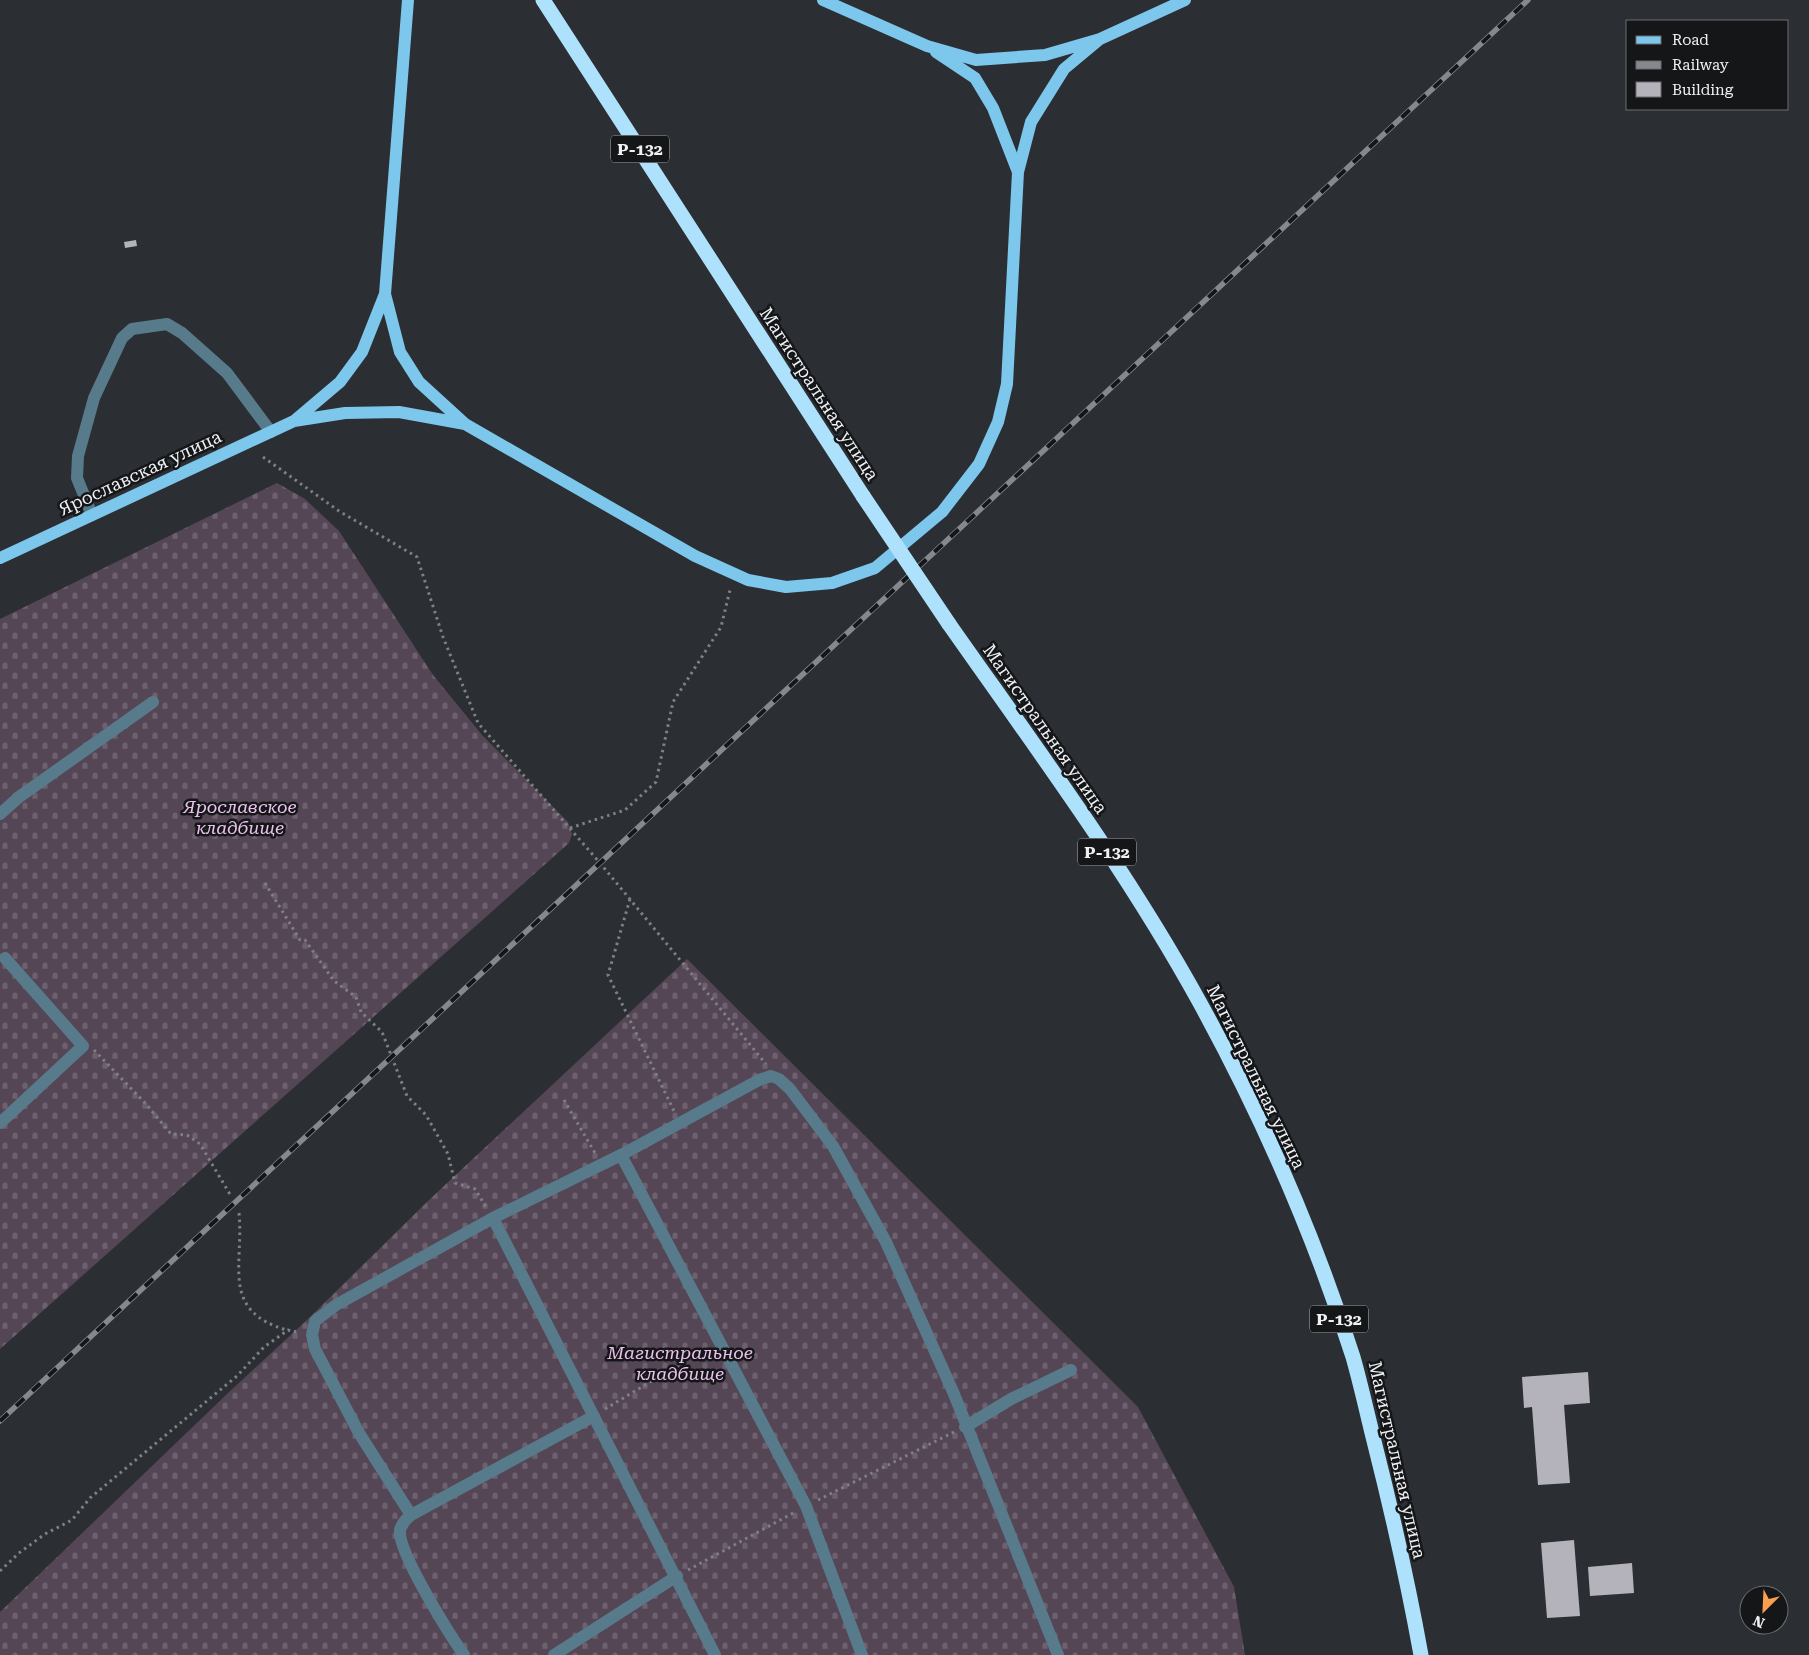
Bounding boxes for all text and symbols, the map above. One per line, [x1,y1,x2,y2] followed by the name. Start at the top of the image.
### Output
[1626,20,1789,110] legend
[1672,31,1709,49] text: Road
[1672,56,1729,74] text: Railway
[1672,81,1734,99] text: Building
[611,136,669,162] road number: Р-132
[756,303,883,484] street label: Магистральная улица
[55,425,225,520] street label: Ярославская улица
[979,640,1112,818] street label: Магистральная улица
[182,796,297,838] park label: Ярославское кладбище
[1078,839,1136,866] road number: Р-132
[1203,981,1310,1172] street label: Магистральная улица
[1310,1306,1368,1332] road number: Р-132
[606,1342,753,1384] park label: Магистральное кладбище
[1365,1359,1430,1561] street label: Магистральная улица
[1739,1585,1789,1635] north arrow
[1750,1612,1767,1631] text: N

